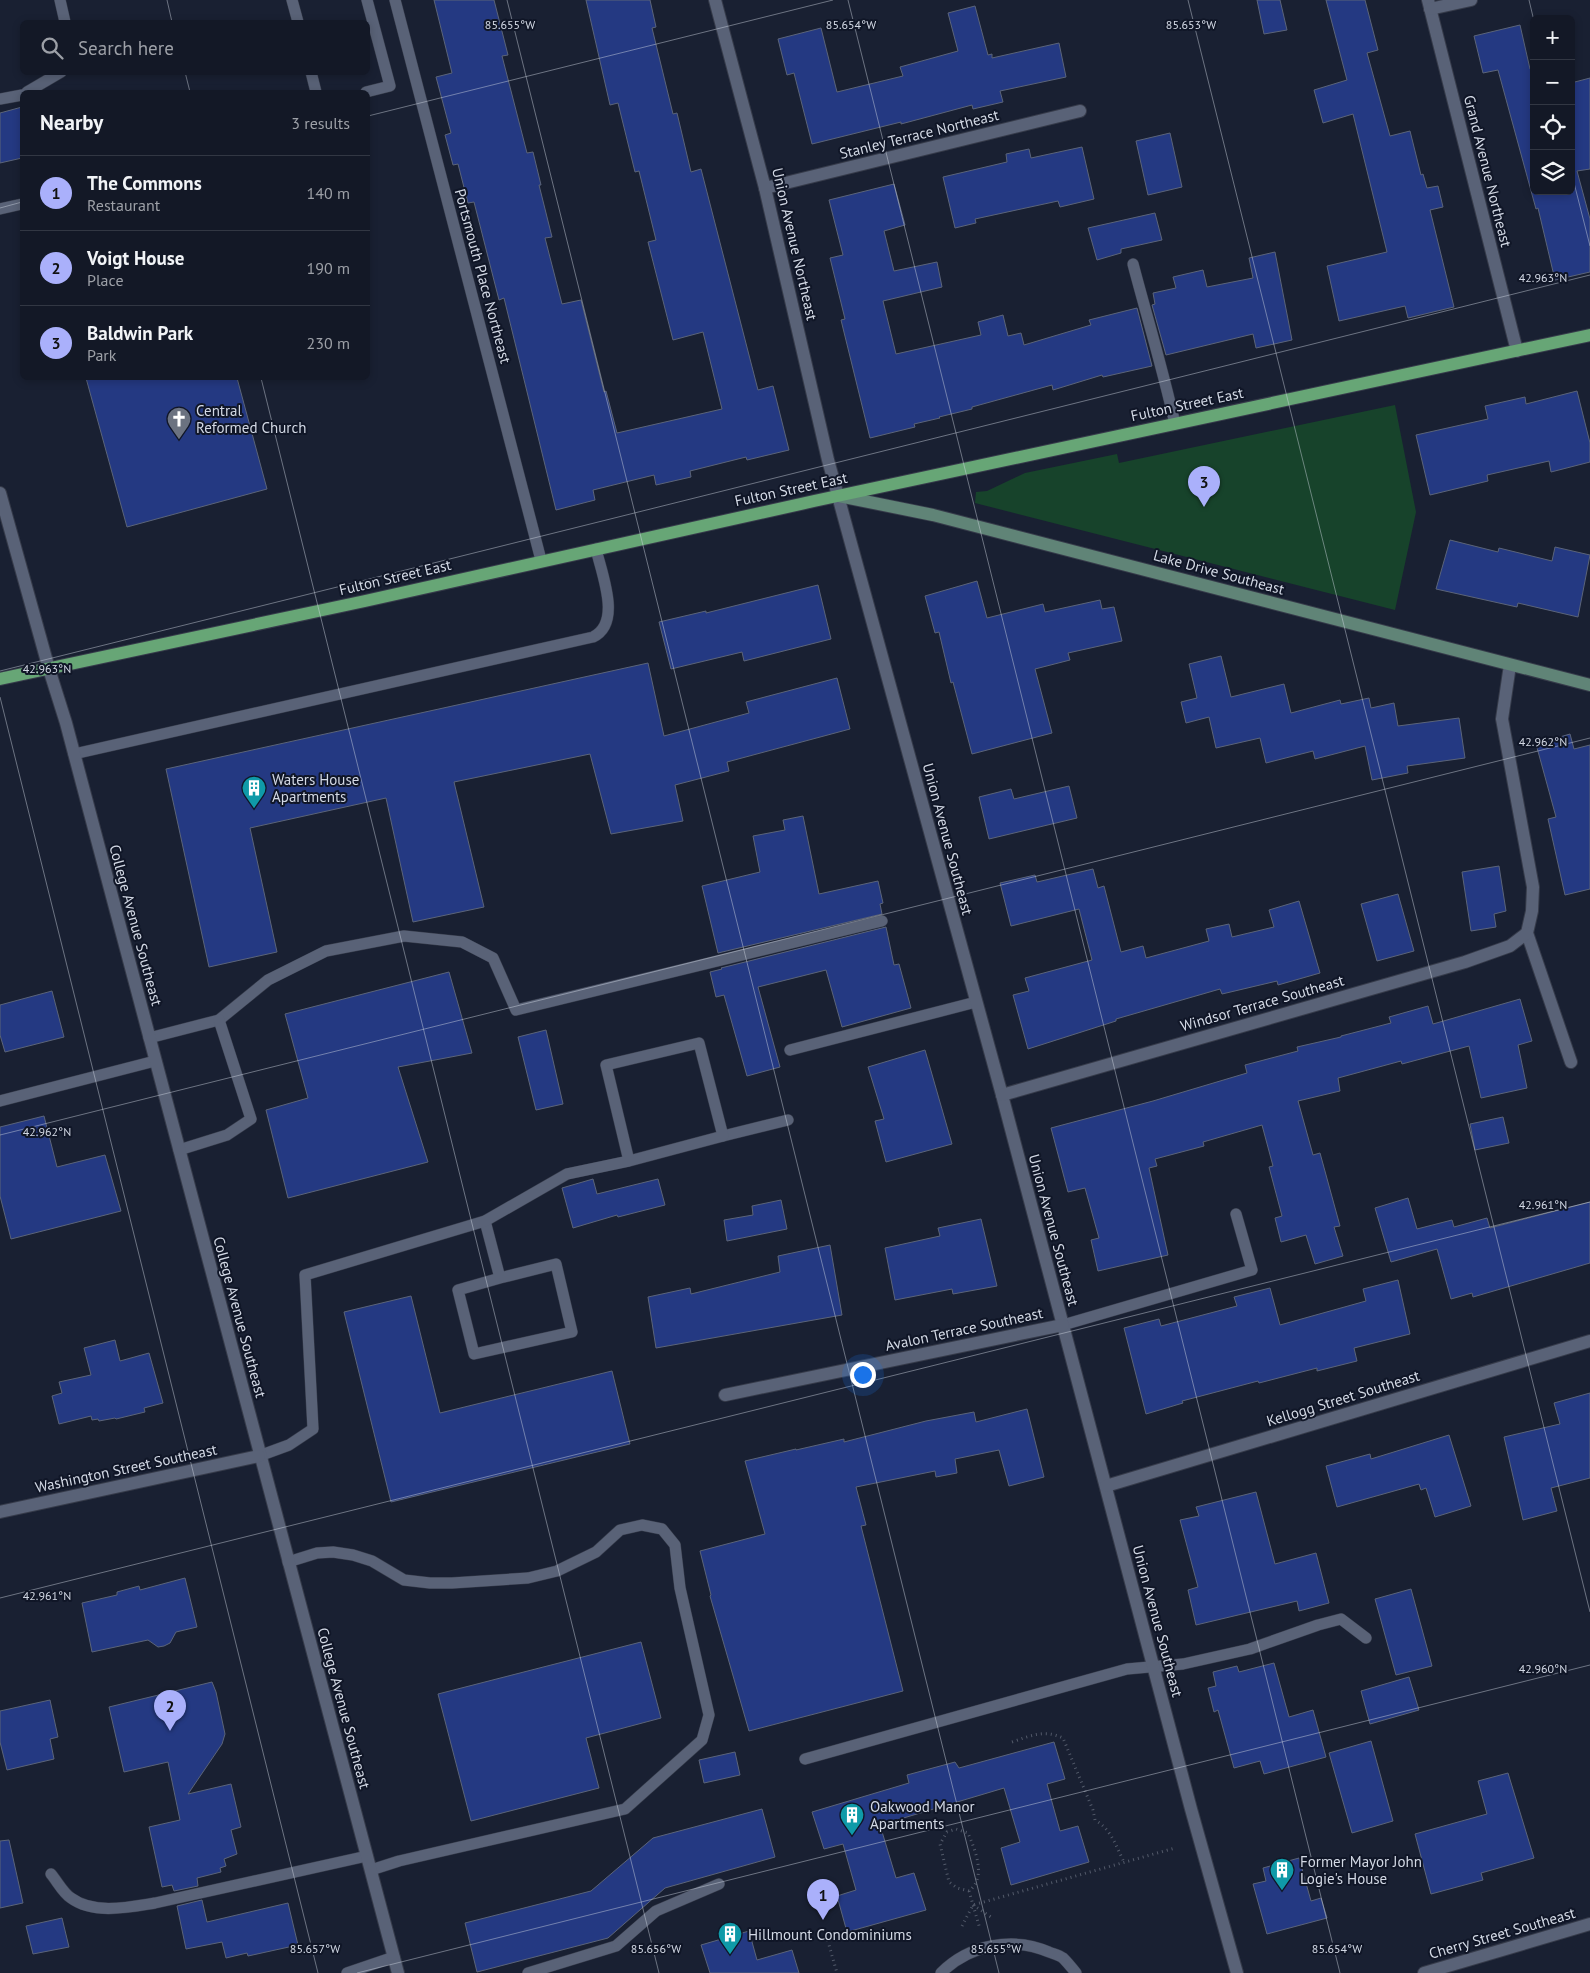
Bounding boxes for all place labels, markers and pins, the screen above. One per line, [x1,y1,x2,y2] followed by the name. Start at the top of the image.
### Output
[196,401,306,437] place label: Central Reformed Church
[166,406,192,440] church icon: Central Reformed Church
[1188,466,1220,507] pin: 3
[272,770,359,806] place label: Waters House Apartments
[241,775,267,809] building icon: Waters House Apartments
[154,1690,186,1731] pin: 2
[870,1797,975,1833] place label: Oakwood Manor Apartments
[839,1802,865,1836] building icon: Oakwood Manor Apartments
[1300,1852,1422,1888] place label: Former Mayor John Logie's House
[1269,1857,1295,1891] building icon: Former Mayor John Logie's House
[807,1879,839,1920] pin: 1
[717,1921,743,1955] building icon: Hillmount Condominiums
[748,1925,912,1944] place label: Hillmount Condominiums

